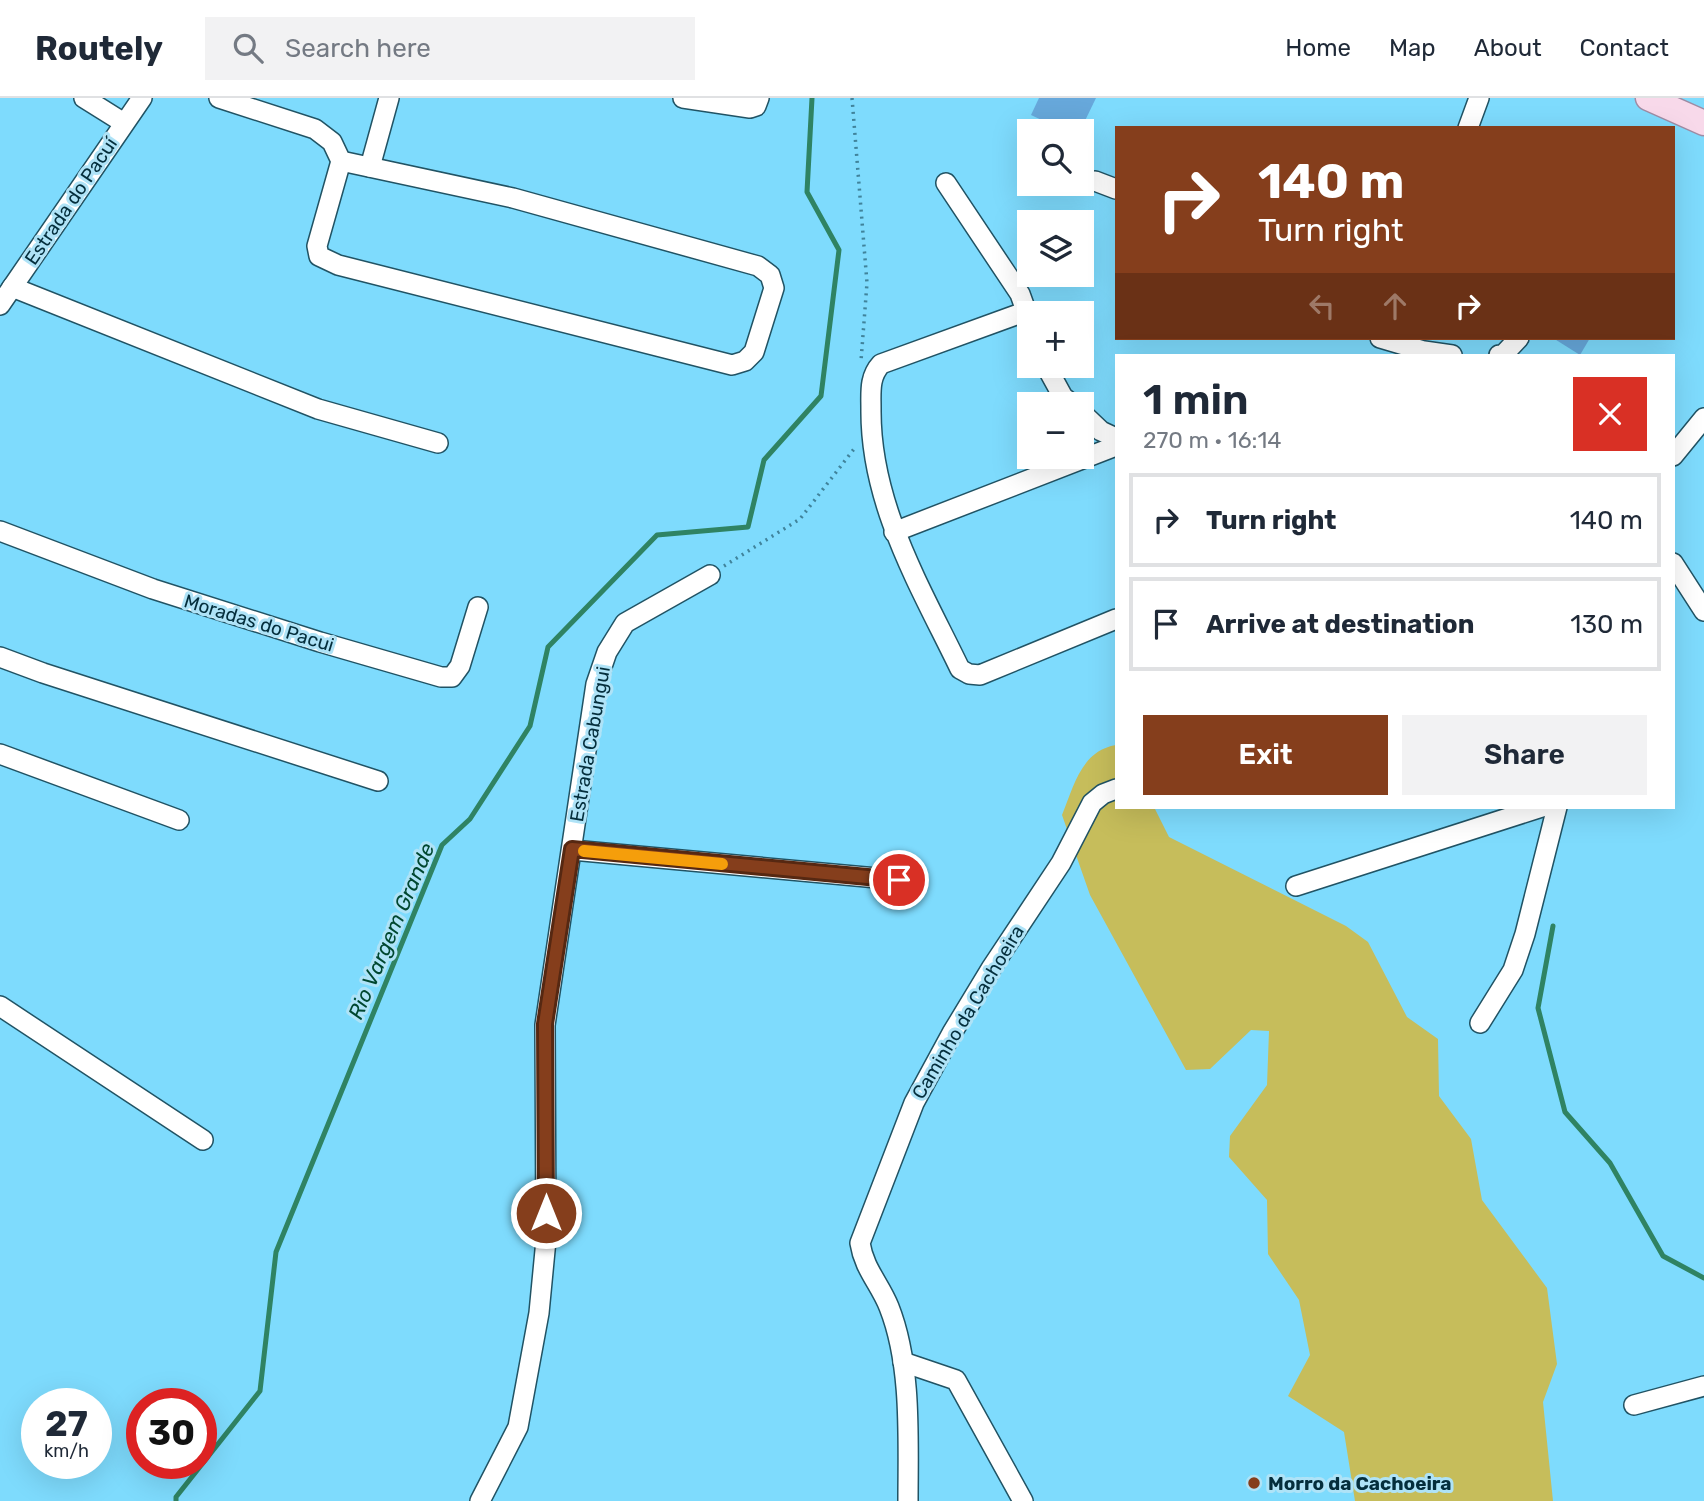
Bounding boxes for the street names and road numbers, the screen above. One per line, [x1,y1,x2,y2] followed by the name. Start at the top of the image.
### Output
[20,132,123,269] street label: Estrada do Pacuí
[181,589,337,657] street label: Moradas do Pacui
[565,664,615,824] street label: Estrada Cabungui
[907,921,1029,1103] street label: Caminho da Cachoeira

